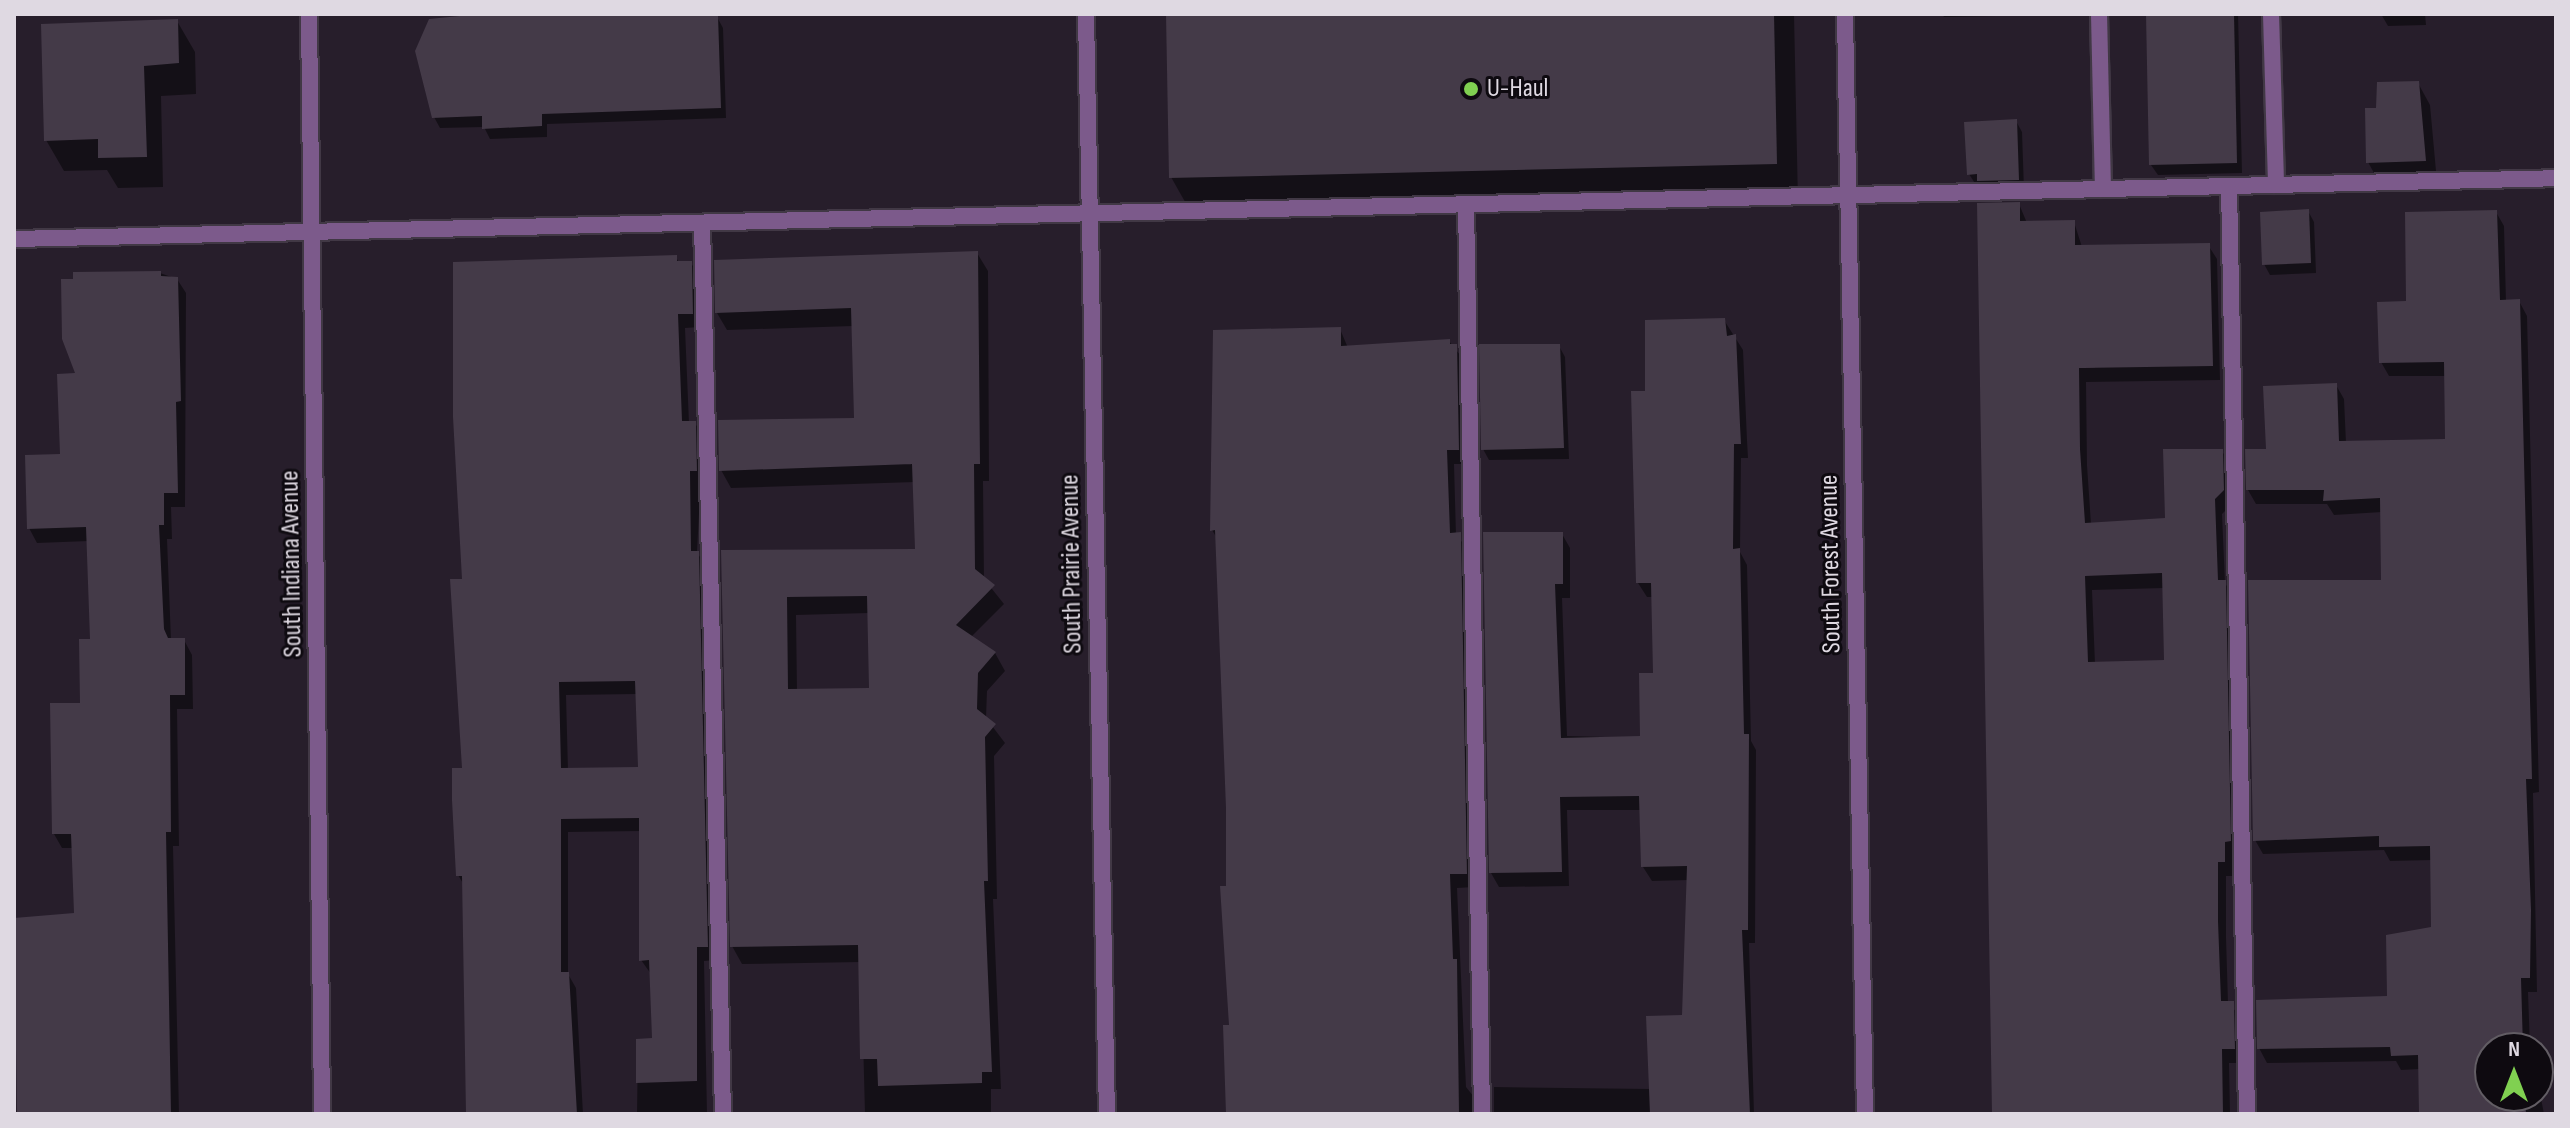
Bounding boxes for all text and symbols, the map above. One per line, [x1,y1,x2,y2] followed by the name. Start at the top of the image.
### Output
[1487,73,1548,105] place label: U-Haul
[1462,80,1480,98] marker: U-Haul
[275,470,309,658] street label: South Indiana Avenue
[1055,474,1089,654] street label: South Prairie Avenue
[1814,474,1848,654] street label: South Forest Avenue
[2474,1032,2554,1112] north arrow
[2508,1036,2520,1063] text: N

